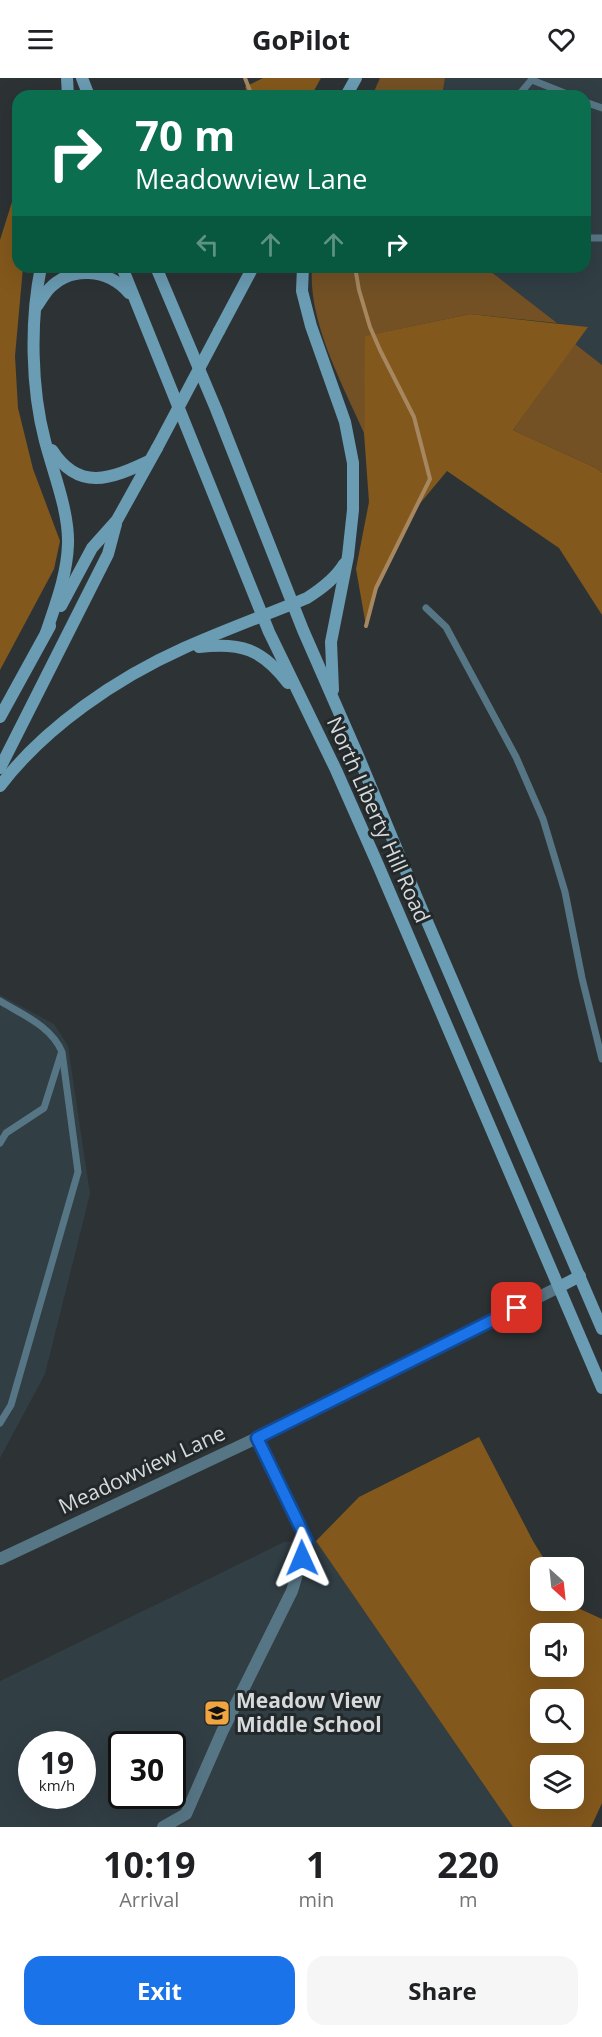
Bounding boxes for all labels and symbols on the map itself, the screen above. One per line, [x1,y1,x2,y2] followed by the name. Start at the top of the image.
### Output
[321,712,437,927] street label: North Liberty Hill Road
[491,1282,542,1333] pin
[54,1418,229,1520] street label: Meadowview Lane
[270,1526,334,1590] position arrow
[530,1557,584,1611] north arrow
[236,1686,382,1738] place label: Meadow View Middle School
[202,1698,232,1728] school or university icon: Meadow View Middle School
[108,1731,186,1809] speed limit sign: 30

